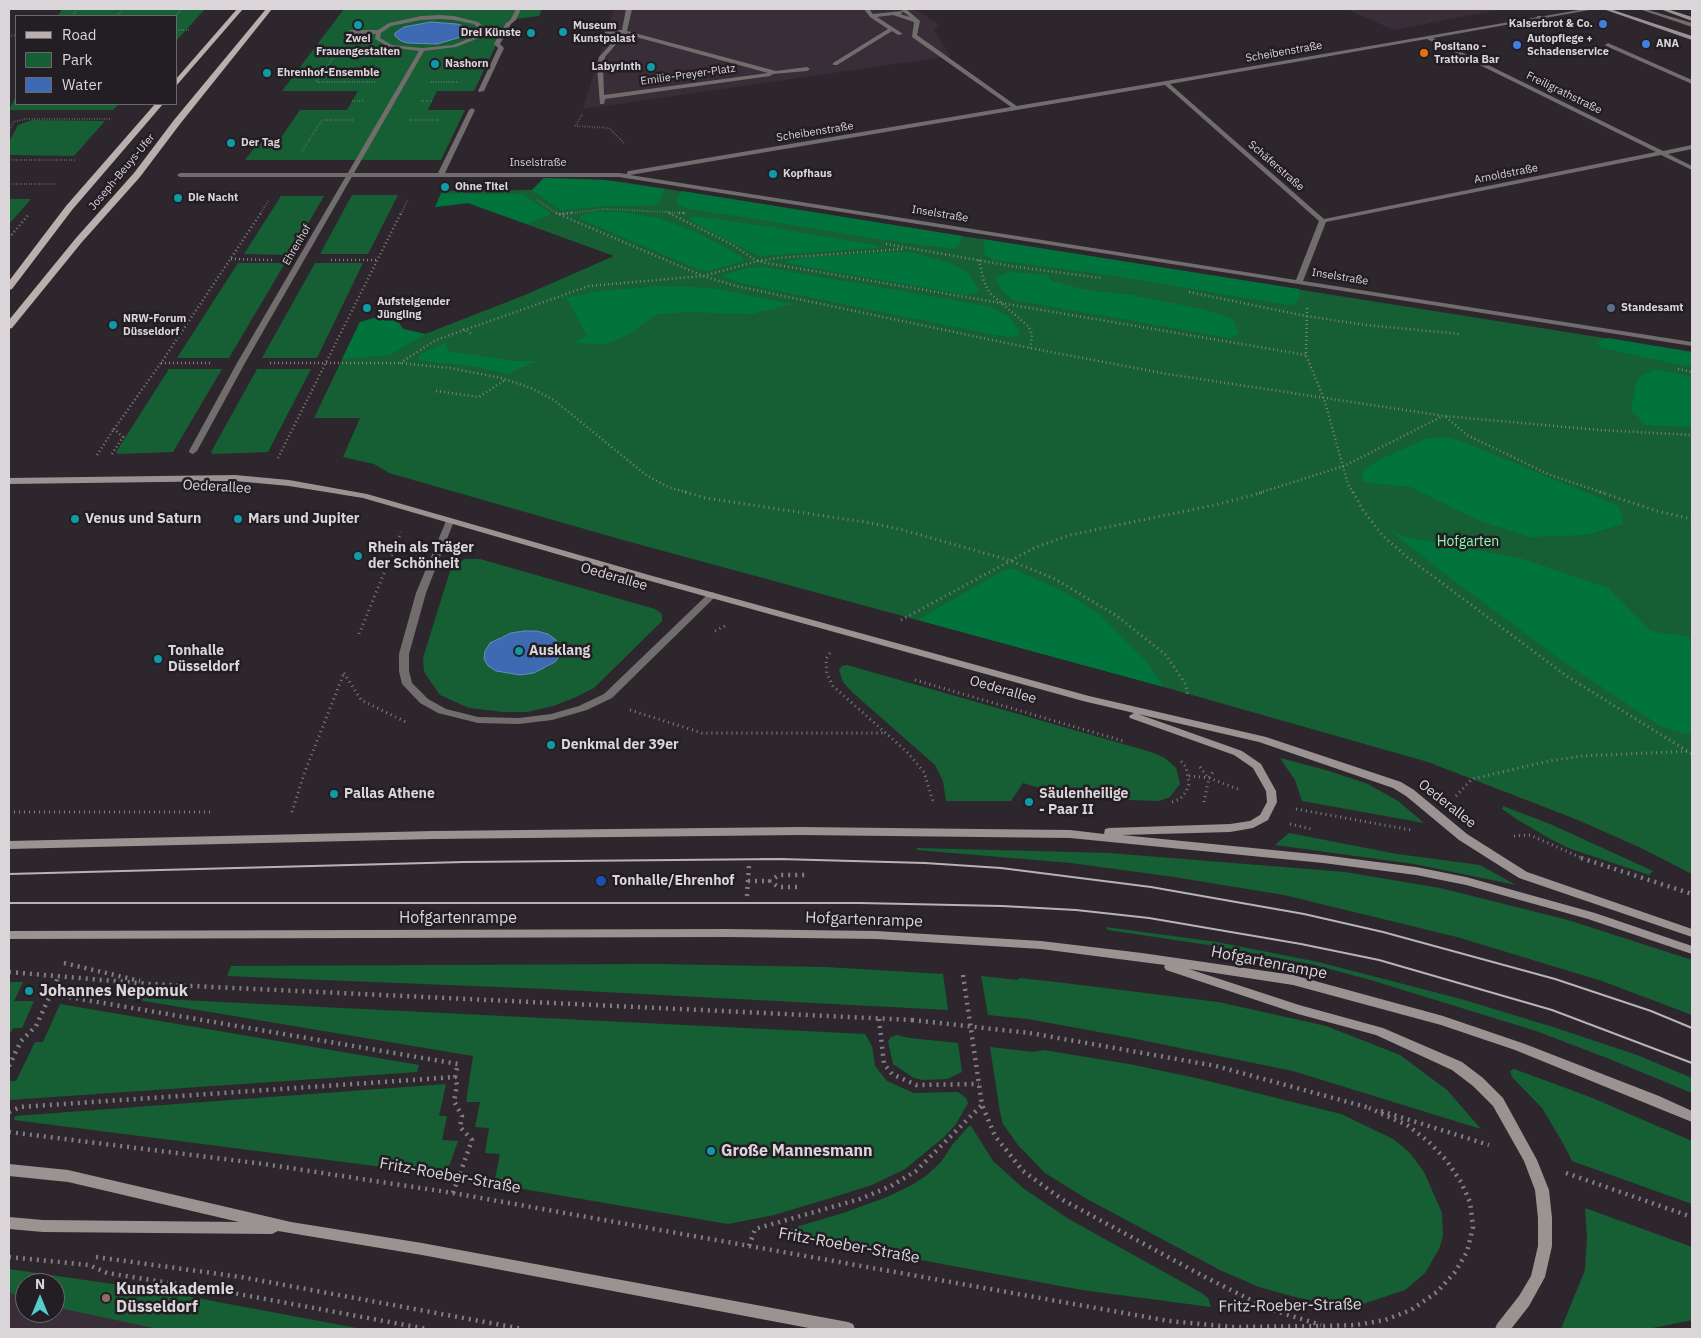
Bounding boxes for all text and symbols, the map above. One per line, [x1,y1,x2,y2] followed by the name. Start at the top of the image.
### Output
[15,15,178,105] legend
[1509,17,1593,31] place label: Kaiserbrot & Co.
[1597,18,1609,30] marker: Kaiserbrot & Co.
[352,19,364,31] marker: Zwei Frauengestalten
[573,19,635,45] place label: Museum Kunstpalast
[62,25,97,44] text: Road
[461,26,521,40] place label: Drei Künste
[557,26,569,38] marker: Museum Kunstpalast
[525,27,537,39] marker: Drei Künste
[316,32,400,58] place label: Zwei Frauengestalten
[1527,32,1609,58] place label: Autopflege + Schadenservice
[1656,37,1679,51] place label: ANA
[1640,38,1652,50] marker: ANA
[1245,39,1323,65] street label: Scheibenstraße
[1511,39,1523,51] marker: Autopflege + Schadenservice
[1434,40,1499,66] place label: Positano - Trattoria Bar
[1418,47,1430,59] marker: Positano - Trattoria Bar
[62,50,92,69] text: Park
[445,57,489,71] place label: Nashorn
[429,58,441,70] marker: Nashorn
[592,60,641,74] place label: Labyrinth
[645,61,657,73] marker: Labyrinth
[640,62,736,88] street label: Emilie-Preyer-Platz
[277,66,379,80] place label: Ehrenhof-Ensemble
[261,67,273,79] marker: Ehrenhof-Ensemble
[1524,69,1604,117] street label: Freiligrathstraße
[62,75,102,94] text: Water
[776,119,854,145] street label: Scheibenstraße
[86,131,158,213] street label: Joseph-Beuys-Ufer
[241,136,280,150] place label: Der Tag
[225,137,237,149] marker: Der Tag
[1245,138,1307,194] street label: Schäferstraße
[509,156,567,170] street label: Inselstraße
[1473,161,1539,187] street label: Arnoldstraße
[783,167,832,181] place label: Kopfhaus
[767,168,779,180] marker: Kopfhaus
[455,180,508,194] place label: Ohne Titel
[439,181,451,193] marker: Ohne Titel
[188,191,238,205] place label: Die Nacht
[172,192,184,204] marker: Die Nacht
[911,203,969,225] street label: Inselstraße
[280,222,314,268] street label: Ehrenhof
[1311,266,1369,288] street label: Inselstraße
[377,295,450,321] place label: Aufsteigender Jüngling
[1621,301,1684,315] place label: Standesamt
[361,302,373,314] marker: Aufsteigender Jüngling
[1605,302,1617,314] marker: Standesamt
[123,312,186,338] place label: NRW-Forum Düsseldorf
[107,319,119,331] marker: NRW-Forum Düsseldorf
[182,477,252,497] street label: Oederallee
[85,511,201,527] place label: Venus und Saturn
[248,511,359,527] place label: Mars und Jupiter
[69,513,81,525] marker: Venus und Saturn
[232,513,244,525] marker: Mars und Jupiter
[1437,534,1499,550] park label: Hofgarten
[368,540,474,572] place label: Rhein als Träger der Schönheit
[352,550,364,562] marker: Rhein als Träger der Schönheit
[579,559,649,595] street label: Oederallee
[168,643,239,676] place label: Tonhalle Düsseldorf
[529,643,590,659] place label: Ausklang
[513,645,525,657] marker: Ausklang
[152,653,164,665] marker: Tonhalle Düsseldorf
[968,672,1038,708] street label: Oederallee
[561,737,679,753] place label: Denkmal der 39er
[545,739,557,751] marker: Denkmal der 39er
[1415,776,1479,832] street label: Oederallee
[344,786,435,802] place label: Pallas Athene
[1039,786,1128,819] place label: Säulenheilige - Paar II
[328,788,340,800] marker: Pallas Athene
[1023,796,1035,808] marker: Säulenheilige - Paar II
[612,873,734,889] place label: Tonhalle/Ehrenhof
[594,874,608,888] marker: Tonhalle/Ehrenhof
[399,908,517,928] street label: Hofgartenrampe
[805,908,923,932] street label: Hofgartenrampe
[1209,942,1329,984] street label: Hofgartenrampe
[39,981,188,1001] place label: Johannes Nepomuk
[23,985,35,997] marker: Johannes Nepomuk
[721,1141,873,1161] place label: Große Mannesmann
[705,1145,717,1157] marker: Große Mannesmann
[378,1154,522,1198] street label: Fritz-Roeber-Straße
[777,1224,921,1268] street label: Fritz-Roeber-Straße
[15,1273,65,1323] north arrow
[35,1275,45,1293] text: N
[116,1279,234,1317] place label: Kunstakademie Düsseldorf
[100,1292,112,1304] marker: Kunstakademie Düsseldorf
[1218,1295,1362,1317] street label: Fritz-Roeber-Straße

